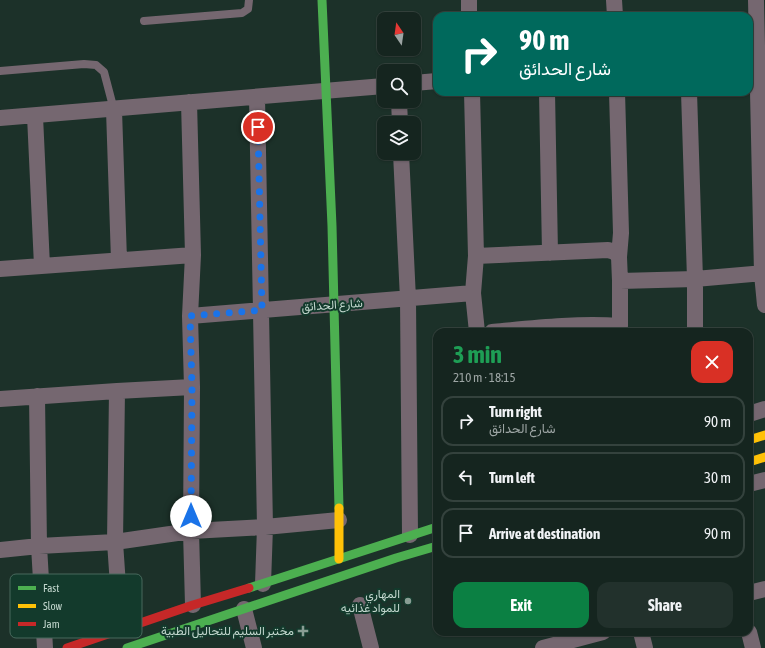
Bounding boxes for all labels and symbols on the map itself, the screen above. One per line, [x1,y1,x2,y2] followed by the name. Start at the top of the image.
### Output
[377,12,421,56] north arrow
[241,110,275,144] pin
[301,296,363,316] street label: شارع الحدائق
[170,495,212,537] position arrow
[10,574,142,638] legend
[43,582,59,594] text: Fast
[341,587,400,616] place label: المهاري للمواد غذائيه
[403,596,413,606] marker: المهاري للمواد غذائيه
[43,600,62,612] text: Slow
[43,618,60,630] text: Jam
[161,624,294,639] place label: مختبر السليم للتحاليل الطبية
[297,625,309,637] marker: مختبر السليم للتحاليل الطبية

